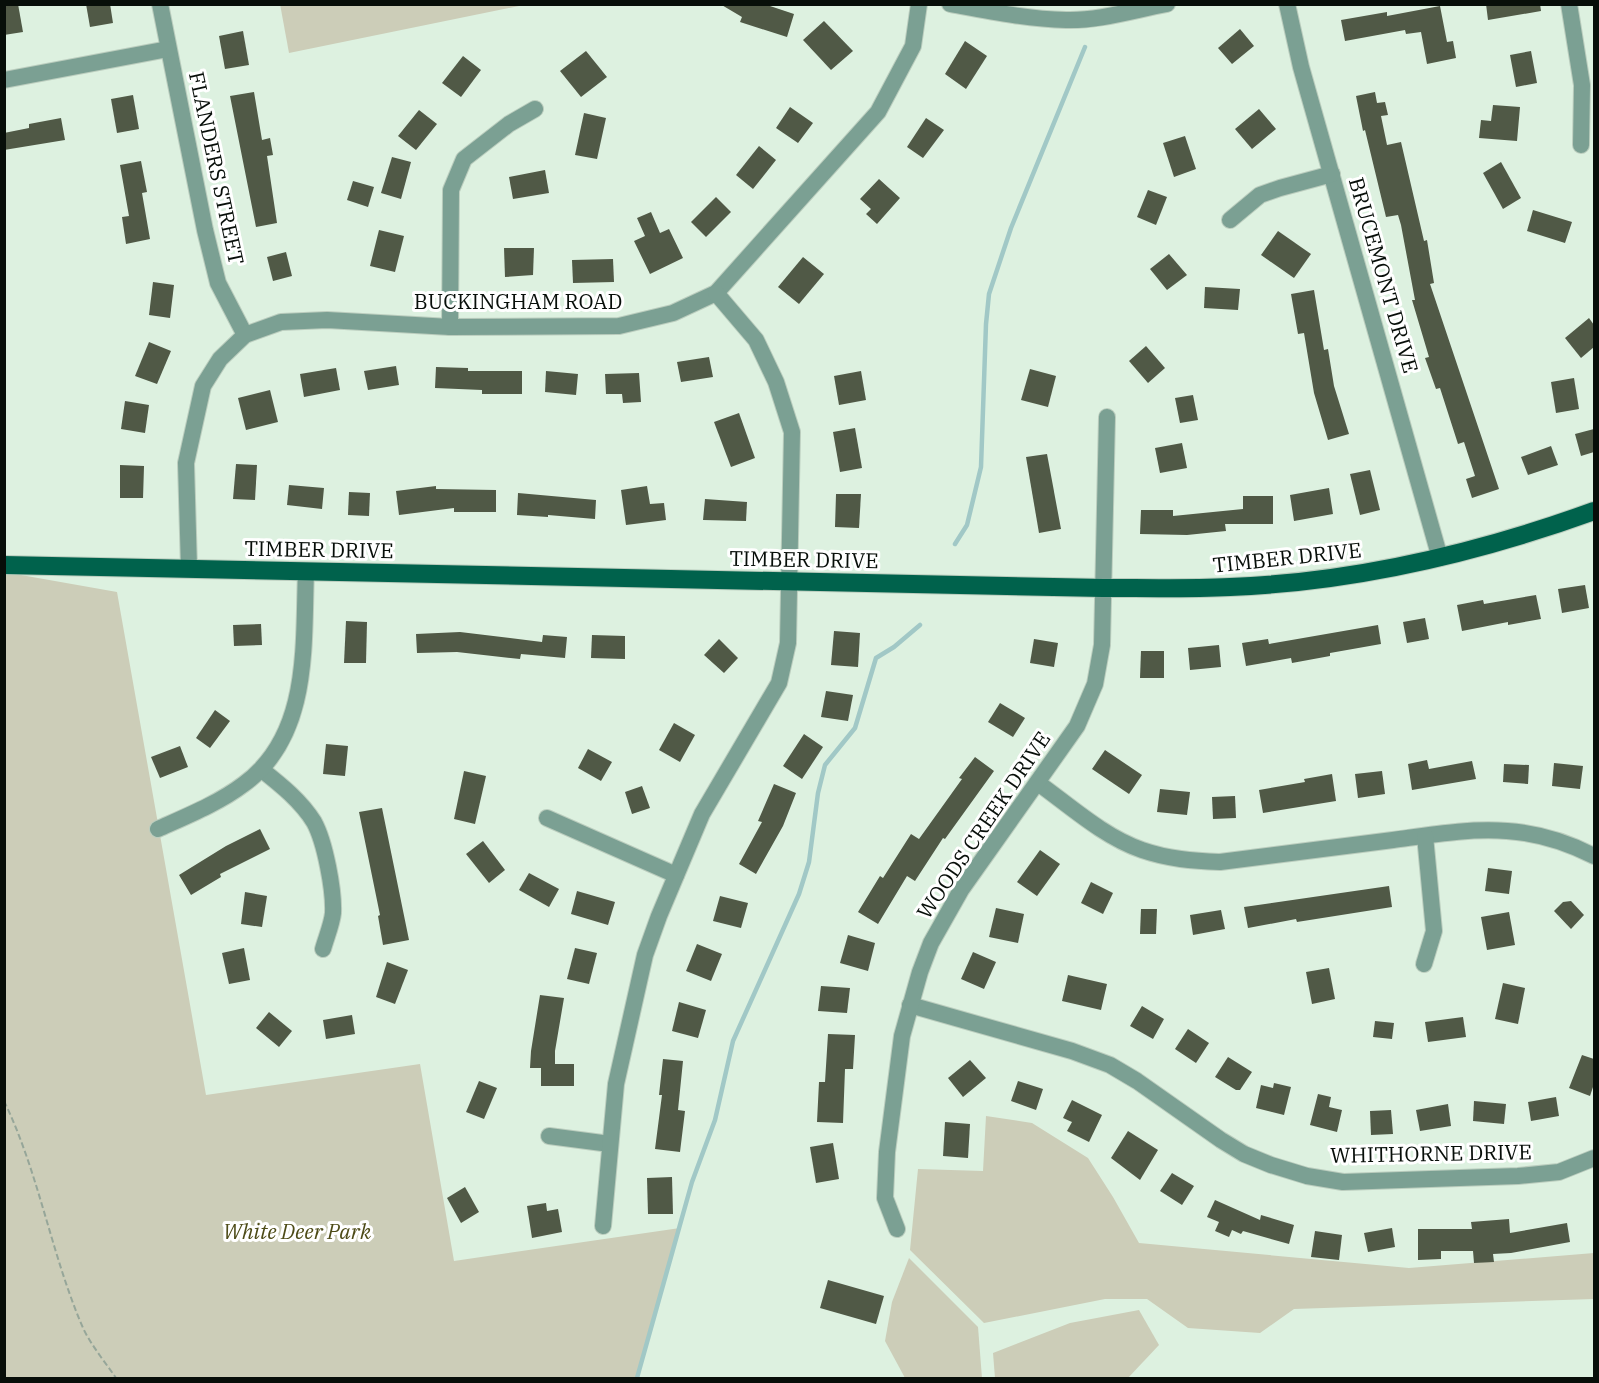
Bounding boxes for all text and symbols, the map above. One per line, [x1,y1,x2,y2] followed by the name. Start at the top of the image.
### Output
[183,69,251,267] street label: FLANDERS STREET
[1343,174,1425,376] street label: BRUCEMONT DRIVE
[414,287,622,315] street label: BUCKINGHAM ROAD
[244,534,394,564] street label: TIMBER DRIVE
[1211,535,1363,579] street label: TIMBER DRIVE
[729,544,879,574] street label: TIMBER DRIVE
[910,726,1056,924] street label: WOODS CREEK DRIVE
[1330,1137,1532,1169] street label: WHITHORNE DRIVE
[223,1217,372,1245] park label: White Deer Park

